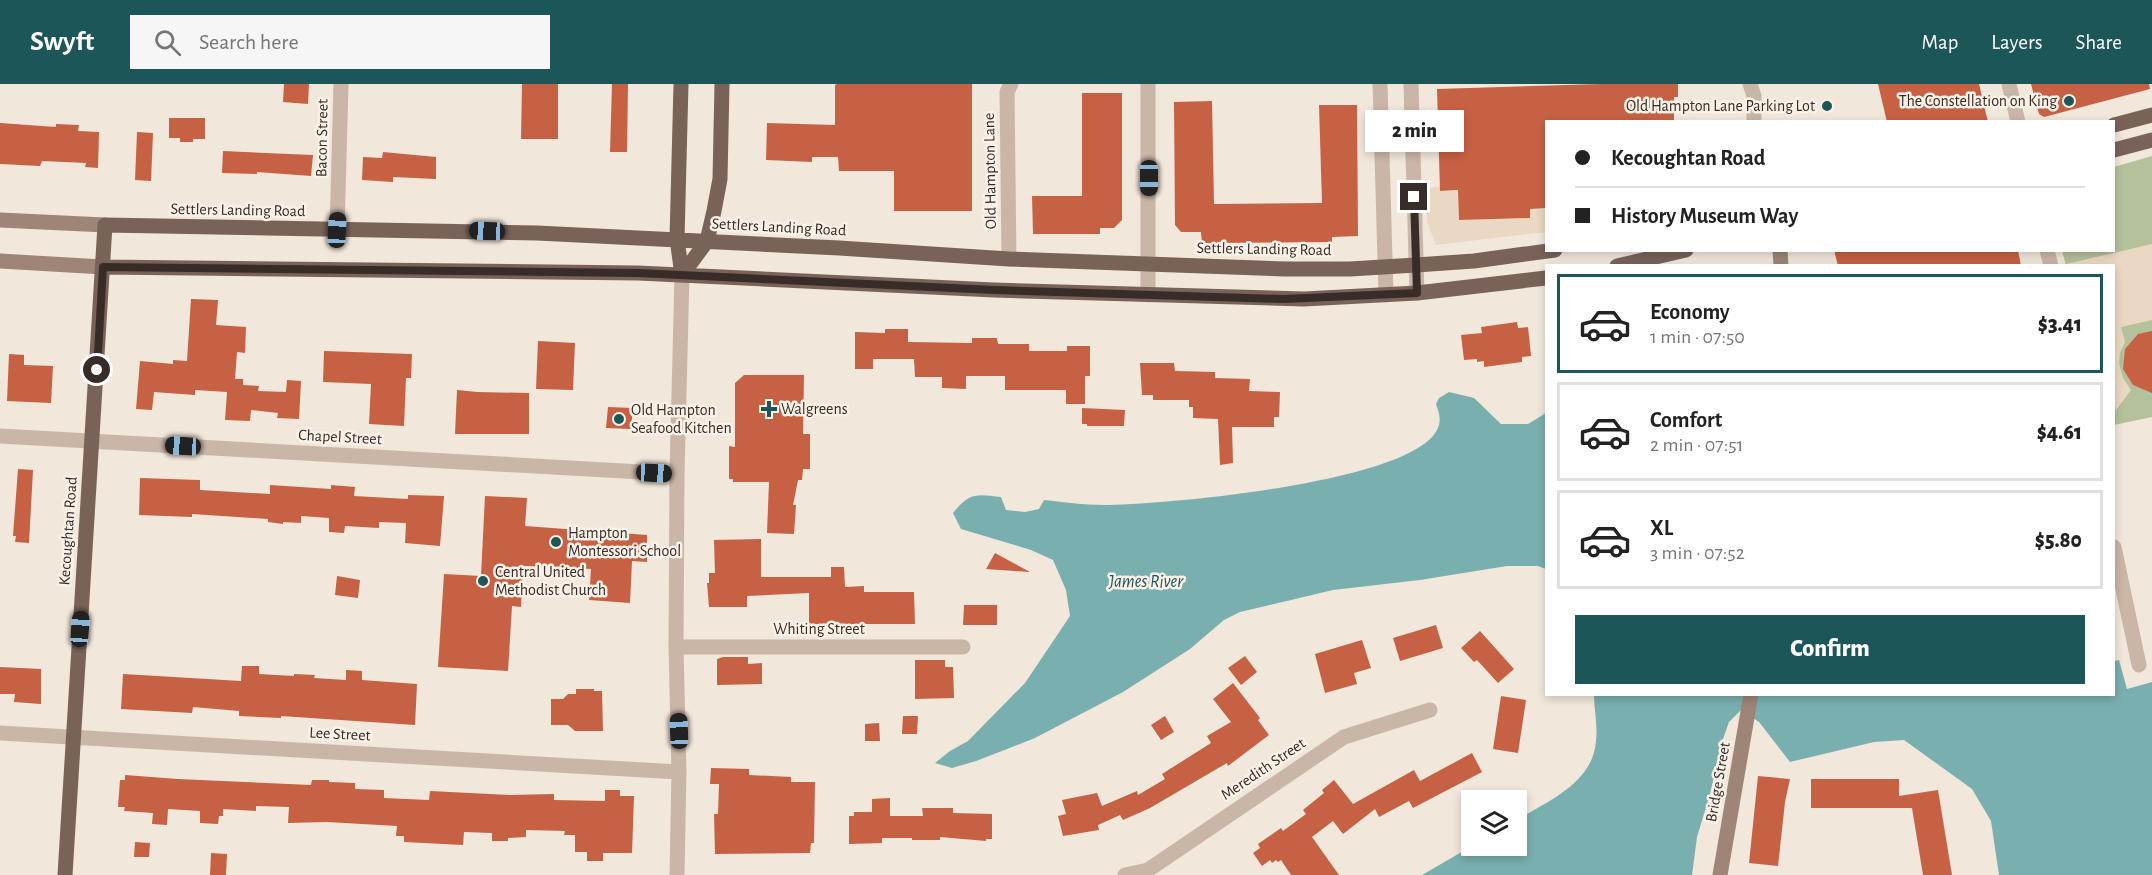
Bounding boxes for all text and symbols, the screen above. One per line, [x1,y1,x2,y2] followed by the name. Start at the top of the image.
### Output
[130,15,550,69] search box
[151,26,184,59] icon: search
[30,28,94,56] text: Swyft
[199,31,299,53] text: Search here
[1922,32,1958,53] text: Map
[1991,32,2042,53] text: Layers
[2075,32,2122,53] text: Share
[1899,93,2057,109] place label: The Constellation on King
[2062,94,2076,108] marker: The Constellation on King
[1626,98,1815,114] place label: Old Hampton Lane Parking Lot
[313,99,331,177] street label: Bacon Street
[1820,99,1834,113] marker: Old Hampton Lane Parking Lot
[1364,110,1464,152] callout: 2 min
[981,112,999,230] street label: Old Hampton Lane
[1392,121,1437,141] text: 2 min
[1611,147,1765,169] text: Kecoughtan Road
[1140,160,1158,196] car
[1400,183,1427,210] route end
[171,201,305,219] street label: Settlers Landing Road
[1611,205,1798,227] text: History Museum Way
[327,212,347,248] car
[711,215,847,239] street label: Settlers Landing Road
[469,221,505,241] car
[1197,240,1331,258] street label: Settlers Landing Road
[1578,297,1632,351] icon: car
[1650,301,1730,323] text: Economy
[2038,313,2082,335] text: $3.41
[1650,327,1745,347] text: 1 min · 07:50
[83,356,110,383] route start
[781,401,848,417] place label: Walgreens
[631,402,732,436] place label: Old Hampton Seafood Kitchen
[762,402,776,416] marker: Walgreens
[1578,405,1632,459] icon: car
[1650,409,1722,431] text: Comfort
[612,412,626,426] marker: Old Hampton Seafood Kitchen
[2037,421,2082,443] text: $4.61
[298,427,382,447] street label: Chapel Street
[1650,435,1743,455] text: 2 min · 07:51
[165,436,201,456] car
[636,463,672,483] car
[56,476,80,586] street label: Kecoughtan Road
[1578,513,1632,567] icon: car
[1650,517,1673,539] text: XL
[568,525,681,559] place label: Hampton Montessori School
[2035,529,2082,551] text: $5.80
[549,535,563,549] marker: Hampton Montessori School
[1650,543,1745,563] text: 3 min · 07:52
[495,564,606,598] place label: Central United Methodist Church
[1108,573,1184,591] water label: James River
[476,574,490,588] marker: Central United Methodist Church
[70,610,90,648] car
[1575,615,2085,684] button: Confirm
[773,621,865,637] street label: Whiting Street
[669,713,689,749] car
[309,724,371,744] street label: Lee Street
[1218,735,1308,803] street label: Meredith Street
[1703,741,1733,823] street label: Bridge Street
[1461,790,1527,856] map controls
[1461,790,1527,856] button: layers

